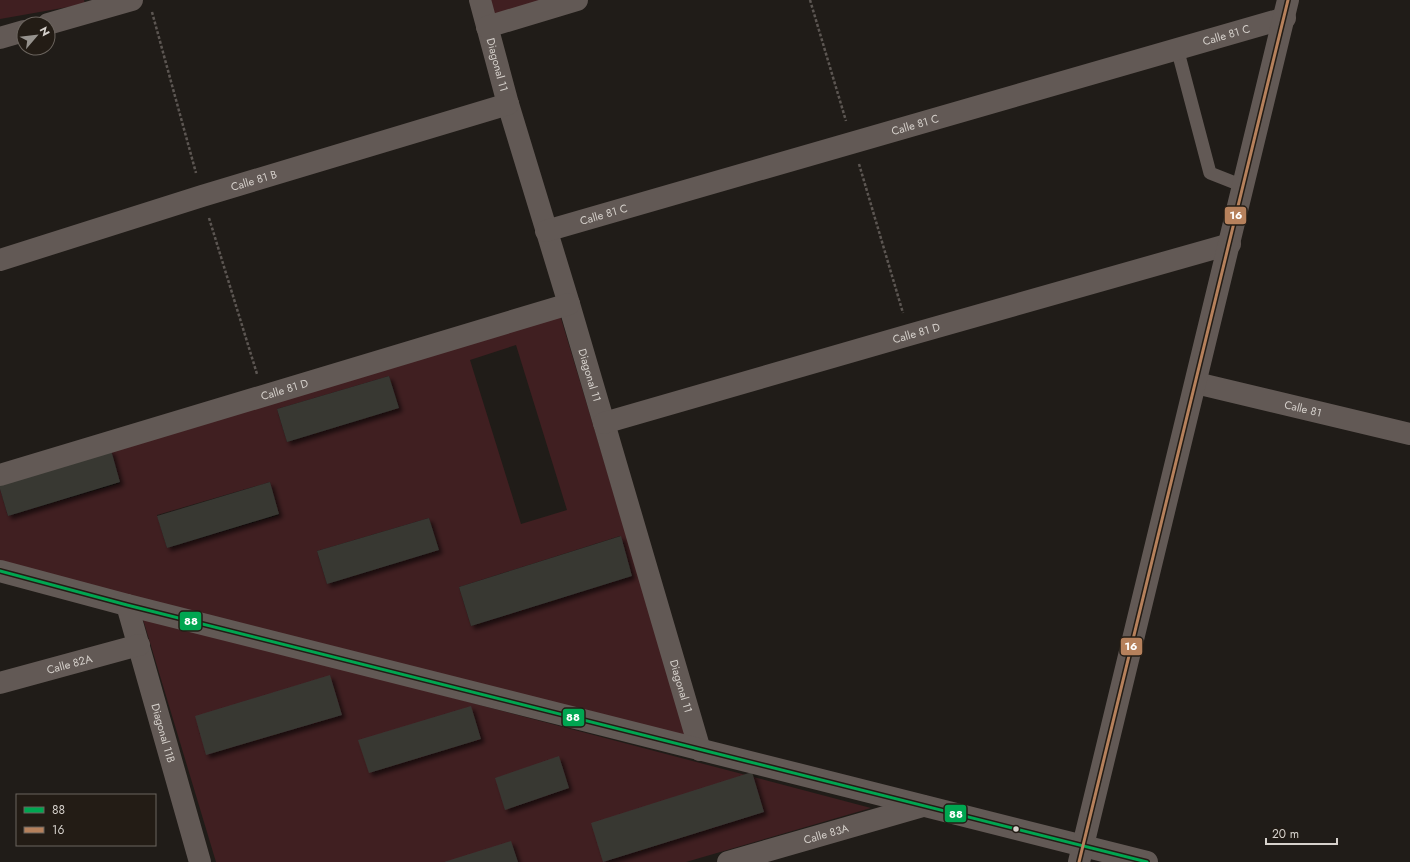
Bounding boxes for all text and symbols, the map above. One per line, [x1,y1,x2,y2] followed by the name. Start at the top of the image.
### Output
[16,16,56,56] north arrow
[1201,20,1252,49] street label: Calle 81 C
[36,24,54,39] text: N
[483,36,512,93] street label: Diagonal 11
[889,110,941,139] street label: Calle 81 C
[229,166,279,195] street label: Calle 81 B
[578,200,629,229] street label: Calle 81 C
[1224,206,1247,225] line badge: 16
[1230,207,1242,223] text: 16
[891,318,942,347] street label: Calle 81 D
[575,347,605,404] street label: Diagonal 11
[259,375,311,404] street label: Calle 81 D
[1283,396,1323,421] street label: Calle 81
[179,611,202,631] line badge: 88
[184,613,198,629] text: 88
[1120,637,1143,656] line badge: 16
[1125,638,1137,654] text: 16
[45,650,95,678] street label: Calle 82A
[666,658,697,715] street label: Diagonal 11
[147,701,179,764] street label: Diagonal 11B
[562,708,585,727] line badge: 88
[566,709,580,725] text: 88
[16,794,156,846] legend
[52,801,65,819] text: 88
[944,804,967,823] line badge: 88
[949,806,963,822] text: 88
[802,820,851,848] street label: Calle 83A
[1266,820,1337,846] scale bar
[52,821,64,839] text: 16
[1011,824,1021,834] unlabelled marker
[1272,825,1299,843] text: 20 m

